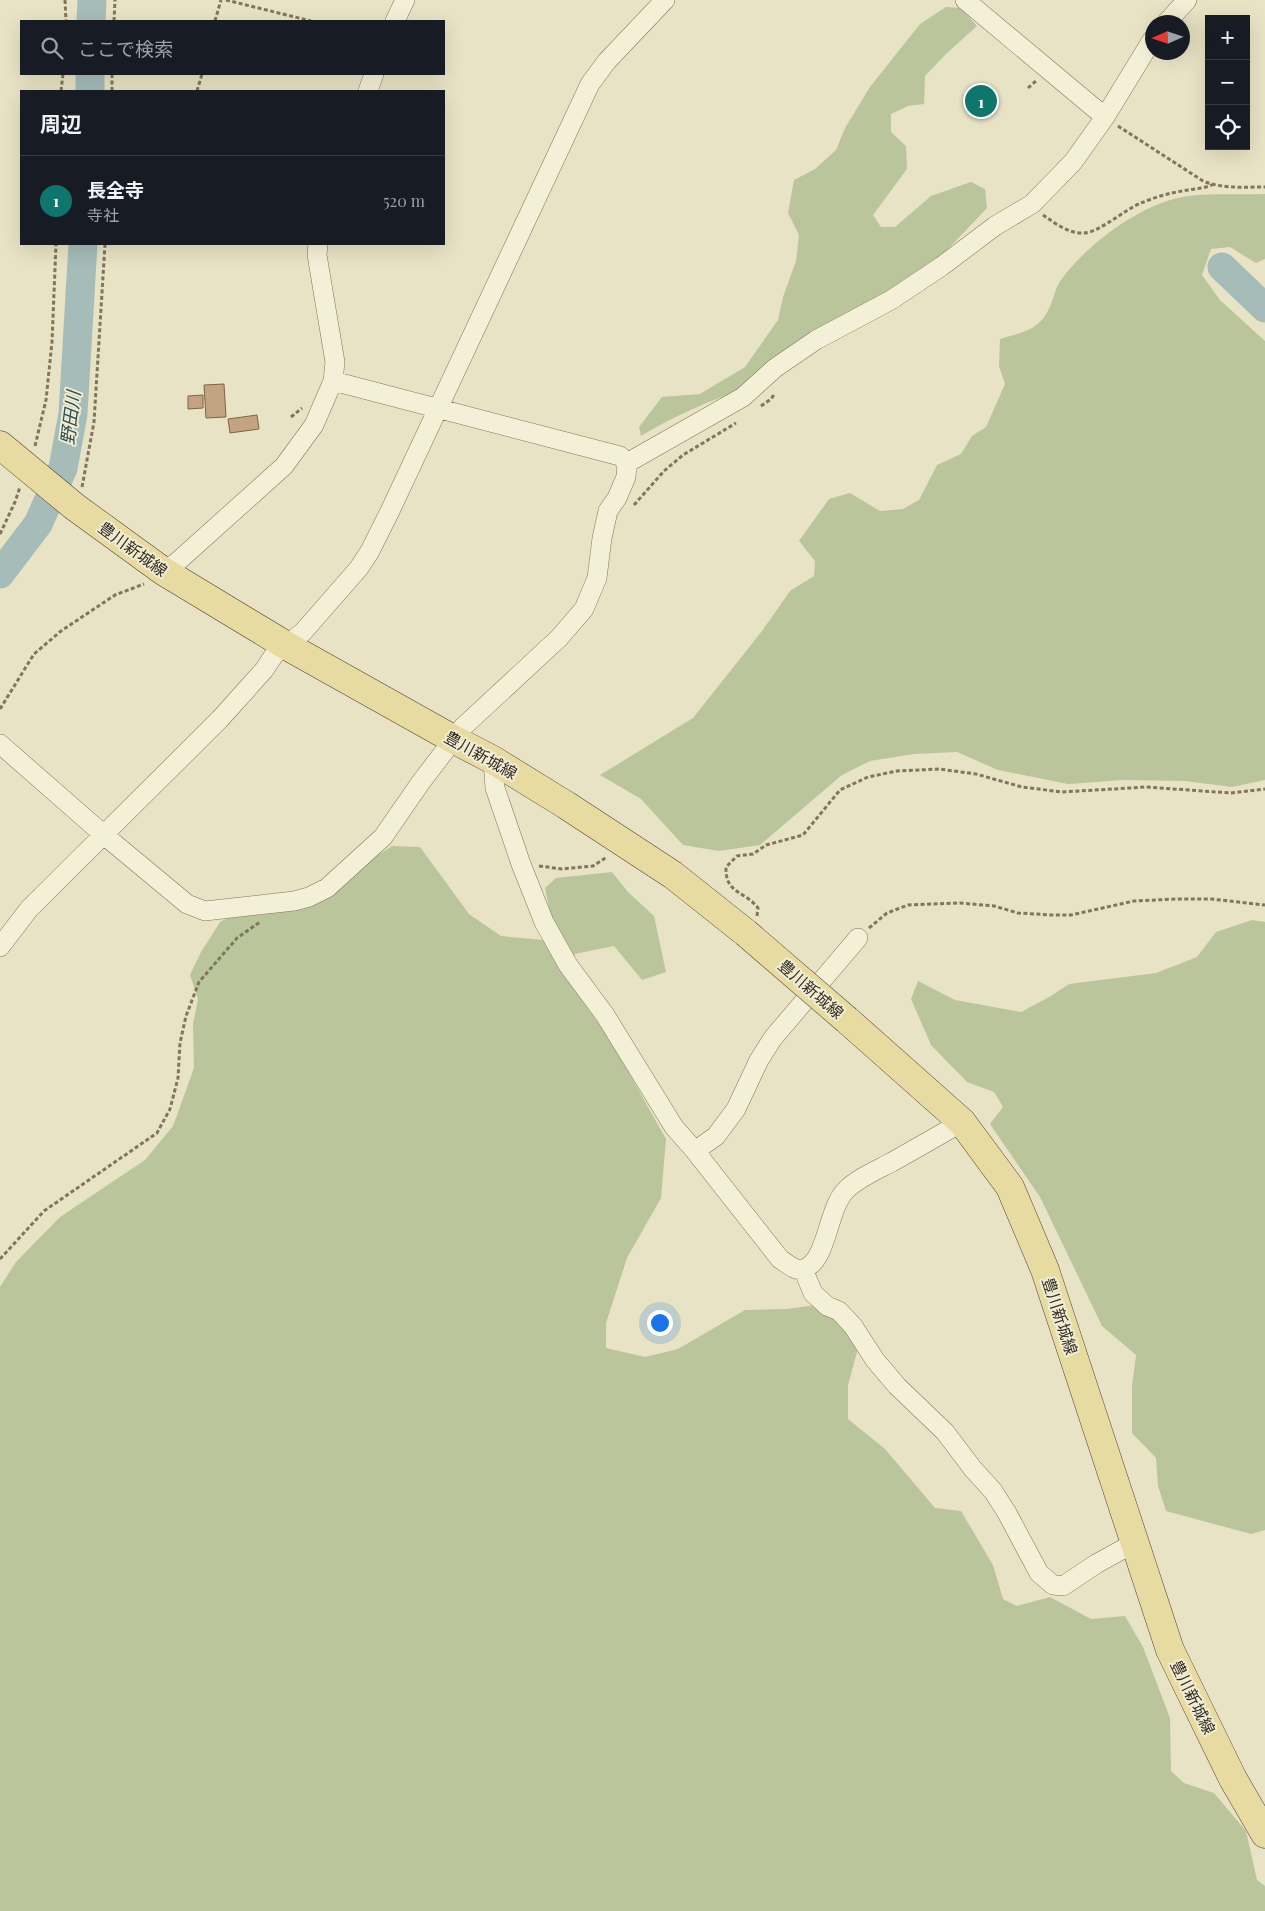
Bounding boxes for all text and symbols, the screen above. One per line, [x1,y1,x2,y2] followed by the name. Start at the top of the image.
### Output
[1145,15,1190,60] north arrow
[1205,15,1250,150] map controls
[1205,15,1250,60] button: +
[20,20,445,75] search box
[38,34,66,62] icon: search
[78,35,173,61] text: ここで検索
[1205,60,1250,105] button: −
[965,82,997,120] pin: 1
[1205,105,1250,150] button: locate
[40,109,82,137] text: 周辺
[87,176,144,202] text: 長全寺
[53,190,59,211] text: 1
[383,190,425,211] text: 520 m
[87,204,119,225] text: 寺社
[55,388,85,446] water label: 野田川
[95,517,172,581] street label: 豊川新城線
[441,726,521,783] street label: 豊川新城線
[774,954,848,1023] street label: 豊川新城線
[1038,1275,1083,1357] street label: 豊川新城線
[647,1310,673,1336] your location
[1166,1656,1220,1737] street label: 豊川新城線

